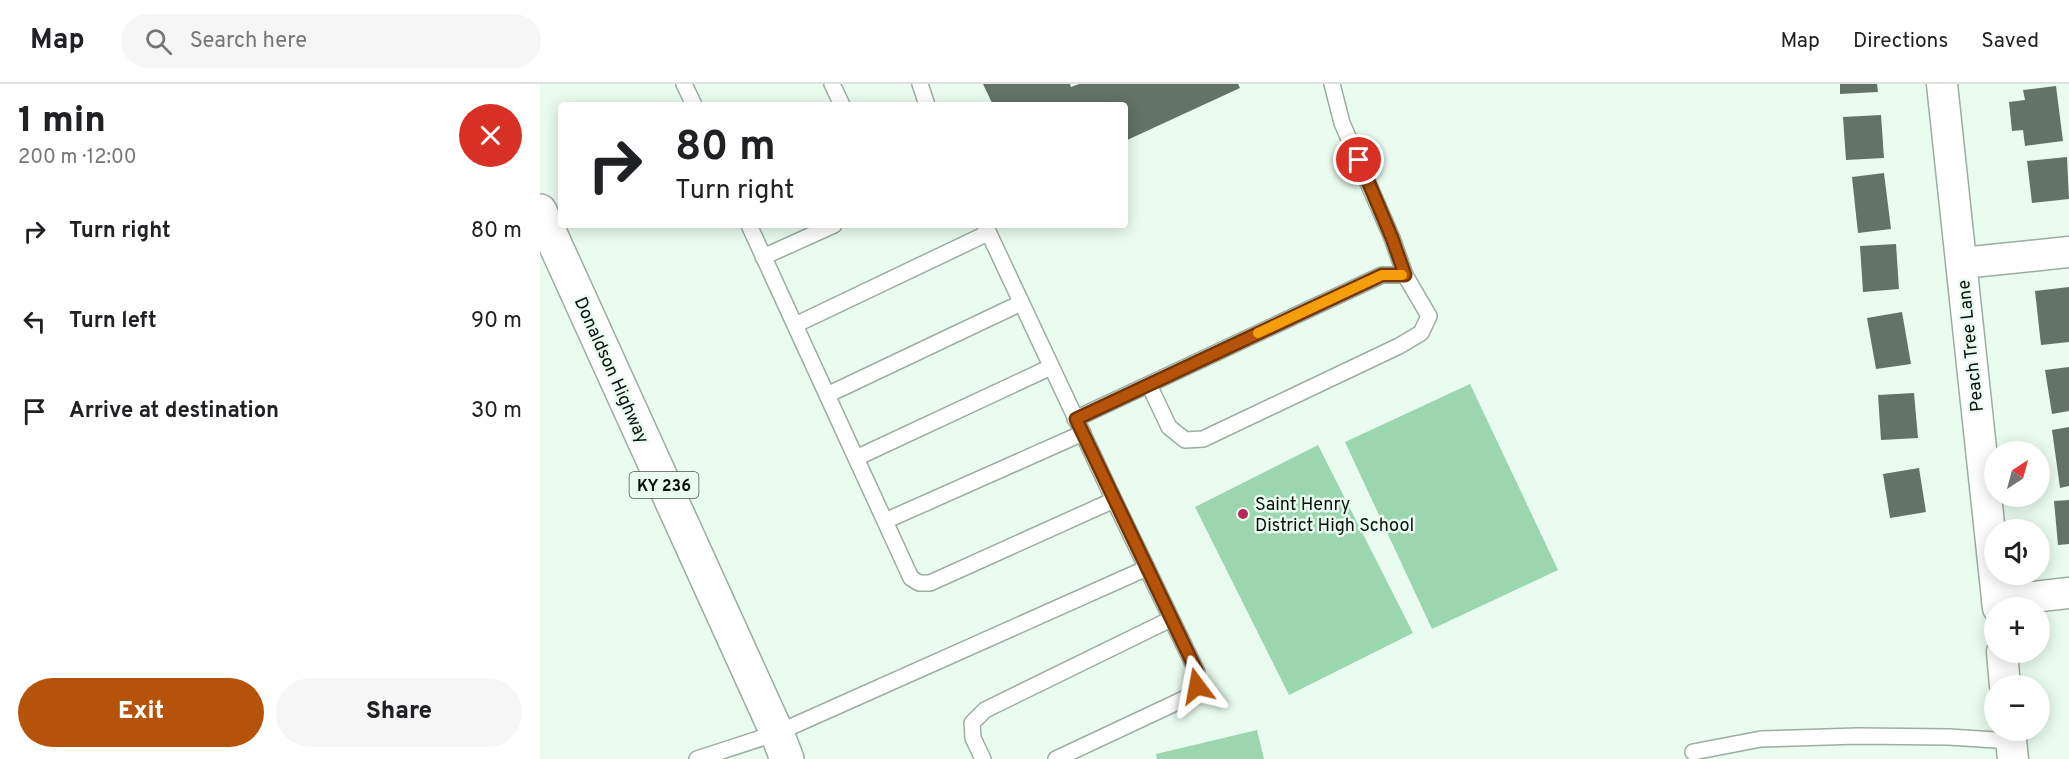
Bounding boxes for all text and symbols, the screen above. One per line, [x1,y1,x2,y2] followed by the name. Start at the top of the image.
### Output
[121,14,541,68] search box
[30,23,85,59] text: Map
[142,25,175,58] icon: search
[190,28,307,55] text: Search here
[1780,28,1820,55] text: Map
[1853,28,1948,55] text: Directions
[1981,28,2039,55] text: Saved
[18,99,106,145] text: 1 min
[459,104,522,167] button: close
[675,122,776,175] text: 80 m
[576,126,654,204] icon: right
[1333,134,1384,185] pin
[1342,143,1375,176] icon: arrive
[18,145,137,171] text: 200 m · 12:00
[675,174,794,208] text: Turn right
[18,215,51,248] icon: right
[69,218,171,245] text: Turn right
[471,218,522,245] text: 80 m
[1953,279,1990,413] street label: Peach Tree Lane
[568,294,653,447] street label: Donaldson Highway
[18,305,51,338] icon: left
[69,308,157,335] text: Turn left
[471,308,522,335] text: 90 m
[18,395,51,428] icon: arrive
[69,398,279,425] text: Arrive at destination
[471,398,522,425] text: 30 m
[1984,441,2050,507] north arrow
[1984,441,2050,741] map controls
[630,472,698,498] road number: KY 236
[1255,494,1414,538] place label: Saint Henry District High School
[1236,507,1250,521] marker: Saint Henry District High School
[1984,519,2050,585] button: sound
[1984,597,2050,663] button: +
[1165,654,1229,718] position arrow
[1984,675,2050,741] button: −
[18,678,264,747] button: Exit
[276,678,522,747] button: Share

